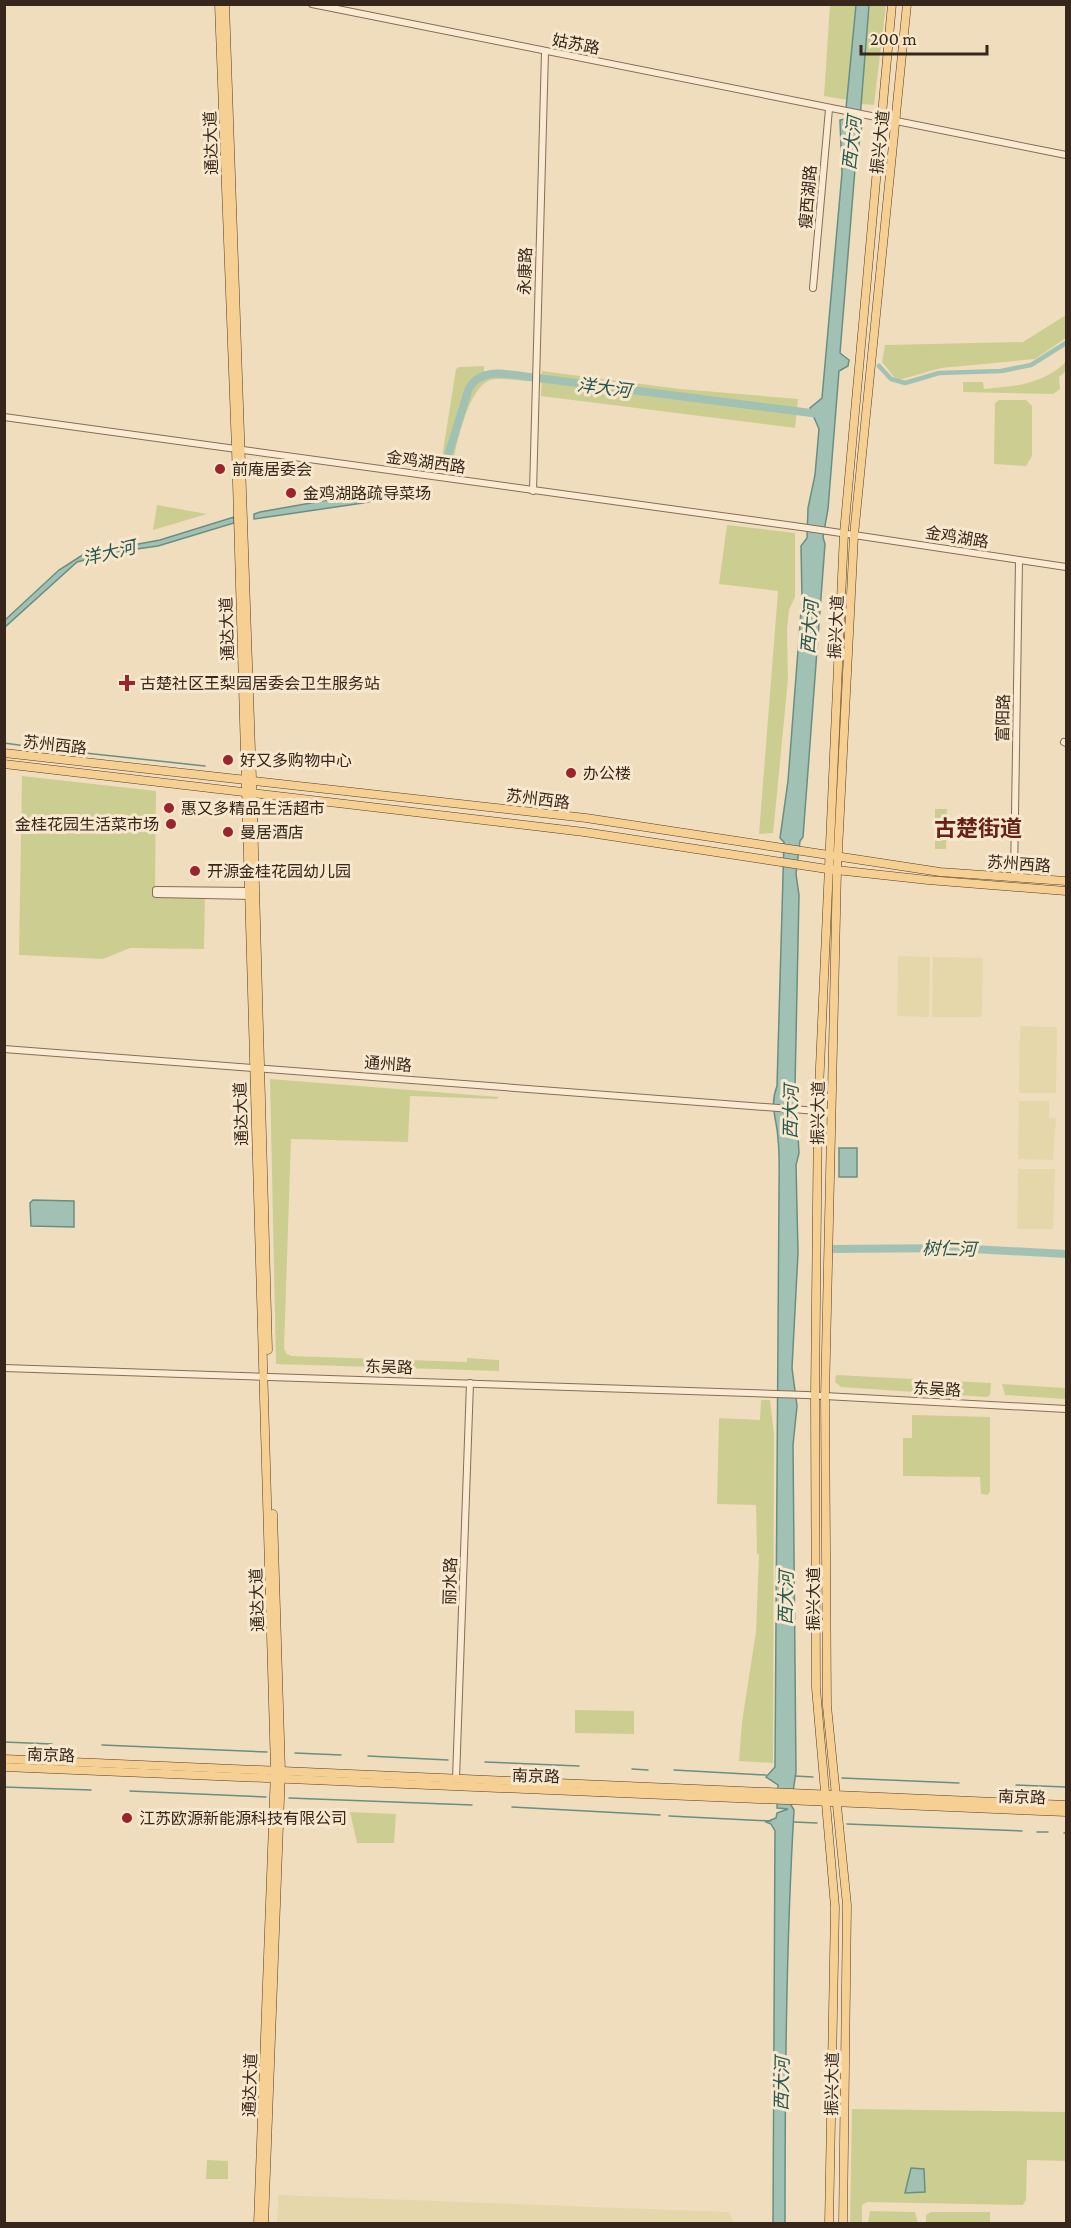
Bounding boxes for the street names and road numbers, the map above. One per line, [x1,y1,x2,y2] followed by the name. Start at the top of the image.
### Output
[551,31,601,57] street label: 姑苏路
[868,109,892,175] street label: 振兴大道
[201,111,221,175] street label: 通达大道
[797,164,819,230] street label: 瘦西湖路
[516,247,534,295] street label: 永康路
[385,448,467,476] street label: 金鸡湖西路
[924,524,990,550] street label: 金鸡湖路
[826,595,846,659] street label: 振兴大道
[217,597,237,661] street label: 通达大道
[994,694,1012,742] street label: 富阳路
[22,733,88,757] street label: 苏州西路
[505,787,571,811] street label: 苏州西路
[986,853,1052,875] street label: 苏州西路
[363,1054,413,1074] street label: 通州路
[809,1081,827,1145] street label: 振兴大道
[231,1082,251,1146] street label: 通达大道
[365,1358,413,1376] street label: 东吴路
[913,1379,961,1399] street label: 东吴路
[441,1557,459,1605] street label: 丽水路
[805,1567,822,1631] street label: 振兴大道
[247,1568,267,1632] street label: 通达大道
[27,1746,75,1764] street label: 南京路
[512,1767,560,1785] street label: 南京路
[998,1788,1046,1806] street label: 南京路
[823,2052,841,2116] street label: 振兴大道
[240,2053,260,2117] street label: 通达大道

